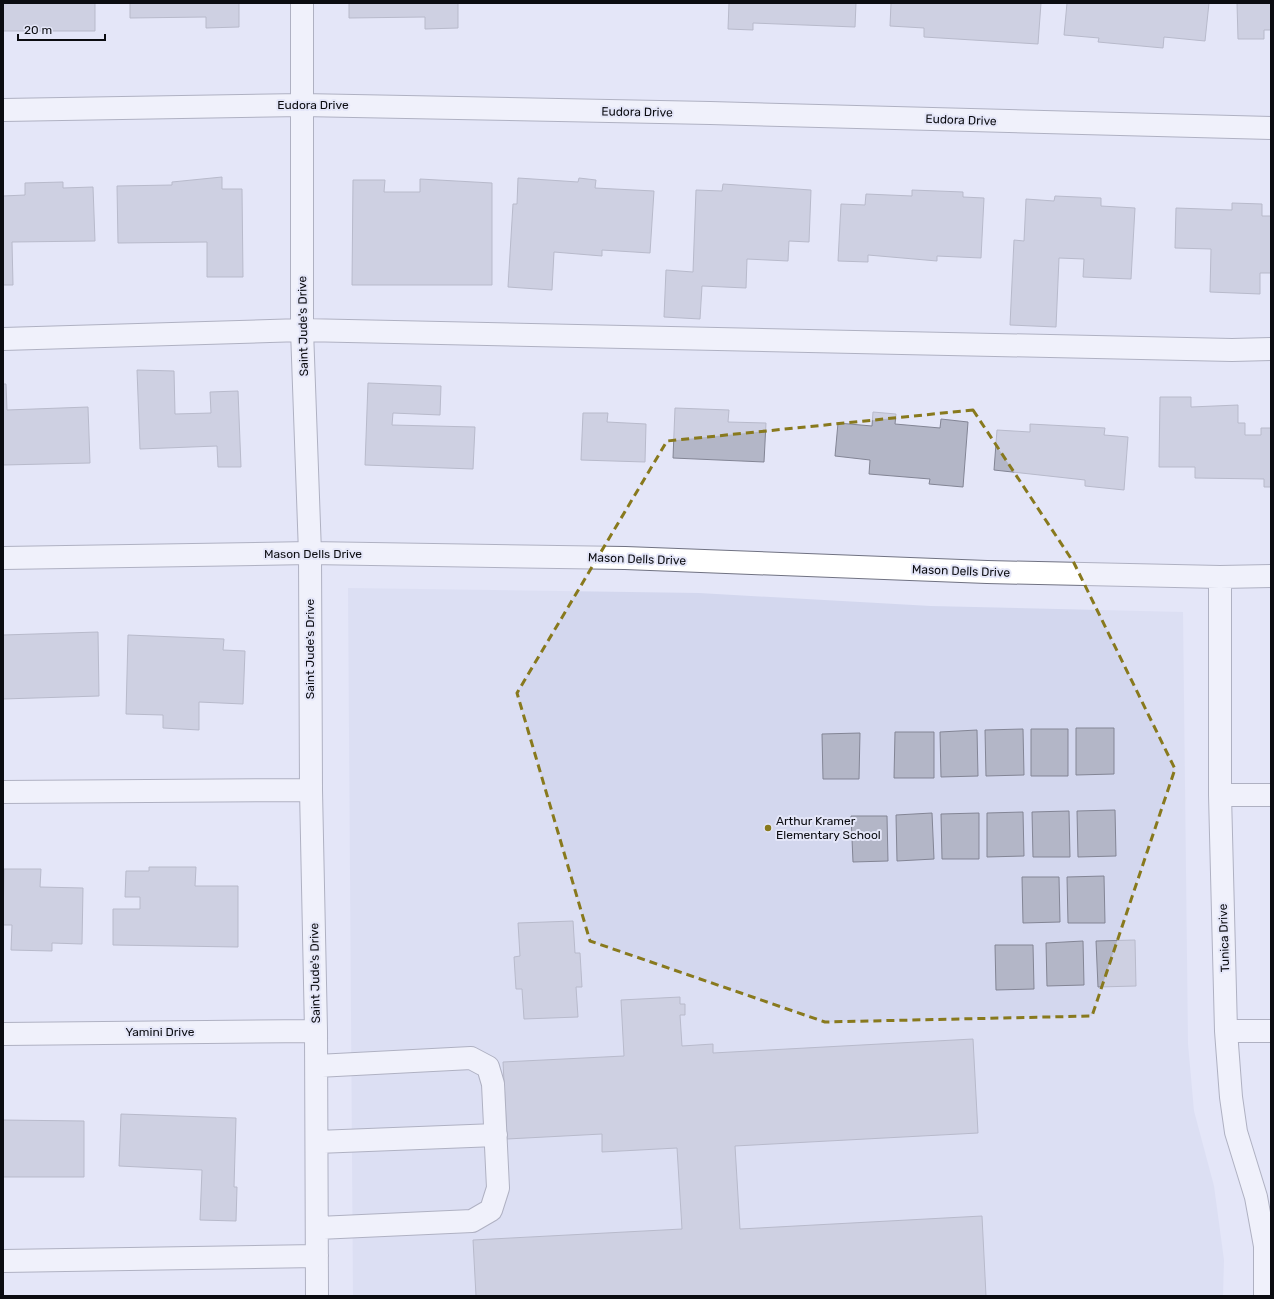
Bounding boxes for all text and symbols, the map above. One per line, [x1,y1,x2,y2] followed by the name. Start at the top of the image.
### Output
[18,16,105,42] scale bar
[24,23,52,37] text: 20 m
[277,98,349,112] street label: Eudora Drive
[601,104,673,120] street label: Eudora Drive
[925,112,997,128] street label: Eudora Drive
[295,275,311,376] street label: Saint Jude's Drive
[264,547,362,561] street label: Mason Dells Drive
[588,550,687,568] street label: Mason Dells Drive
[912,562,1011,580] street label: Mason Dells Drive
[303,599,317,699] street label: Saint Jude's Drive
[776,814,881,842] place label: Arthur Kramer Elementary School
[763,823,773,833] marker: Arthur Kramer Elementary School
[1216,903,1232,972] street label: Tunica Drive
[307,922,323,1023] street label: Saint Jude's Drive
[126,1025,195,1039] street label: Yamini Drive

